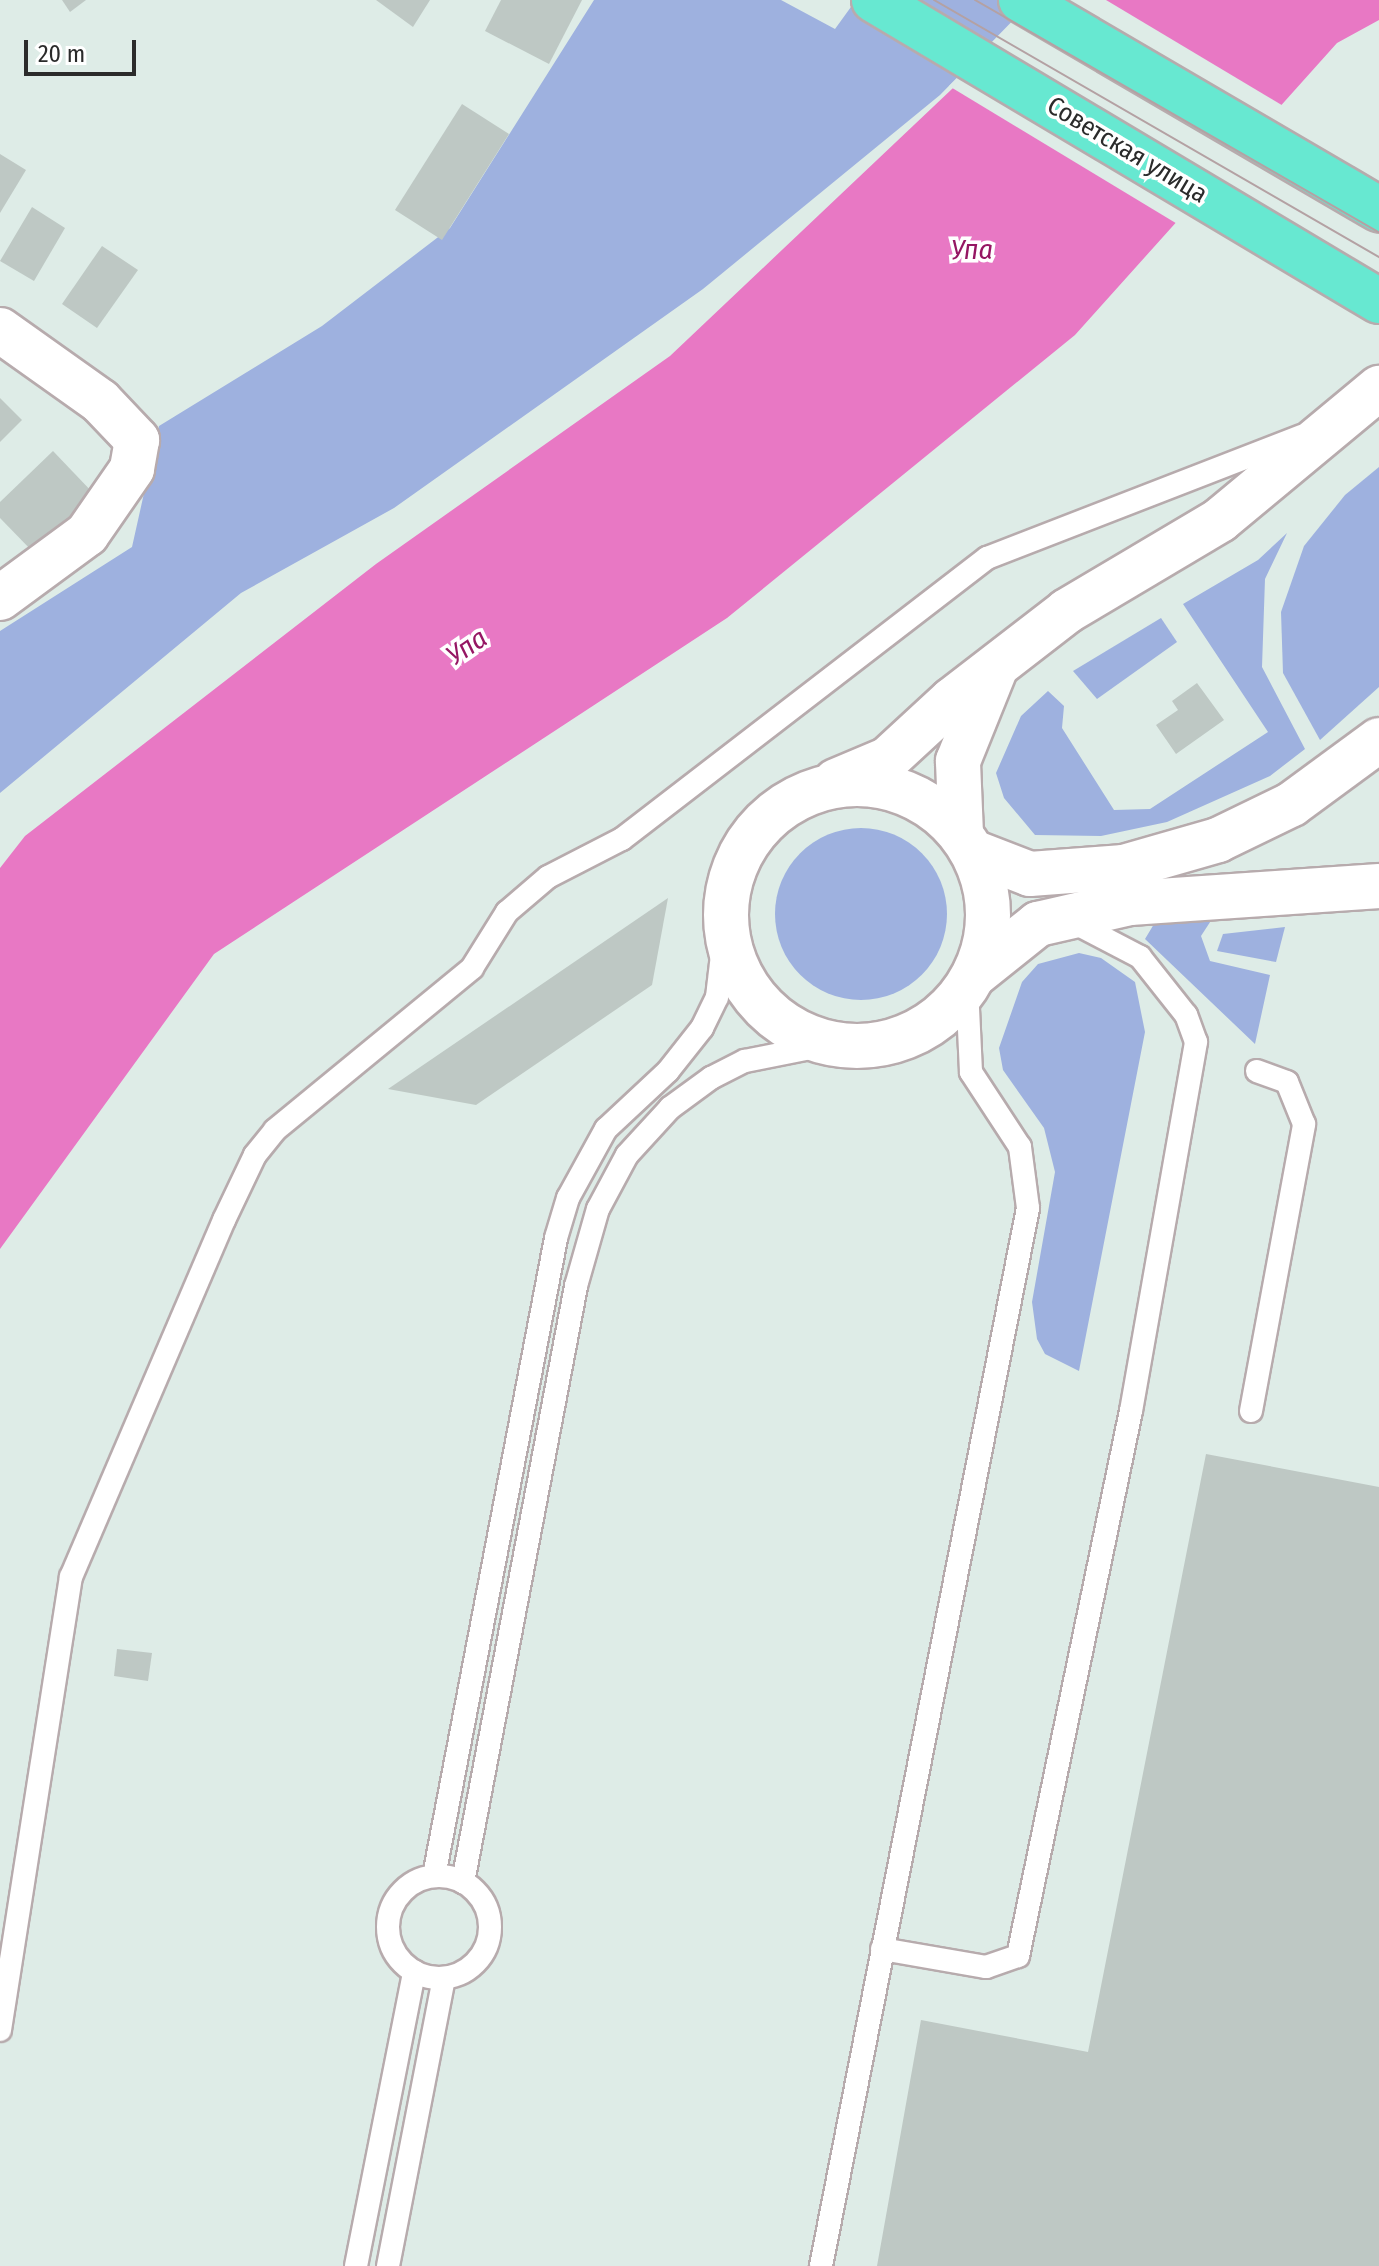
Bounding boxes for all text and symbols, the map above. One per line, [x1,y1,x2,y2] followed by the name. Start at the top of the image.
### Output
[28,24,140,74] scale bar
[38,40,85,68] text: 20 m
[1041,90,1213,210] street label: Советская улица
[951,233,993,267] water label: Упа
[440,621,494,673] water label: Упа

